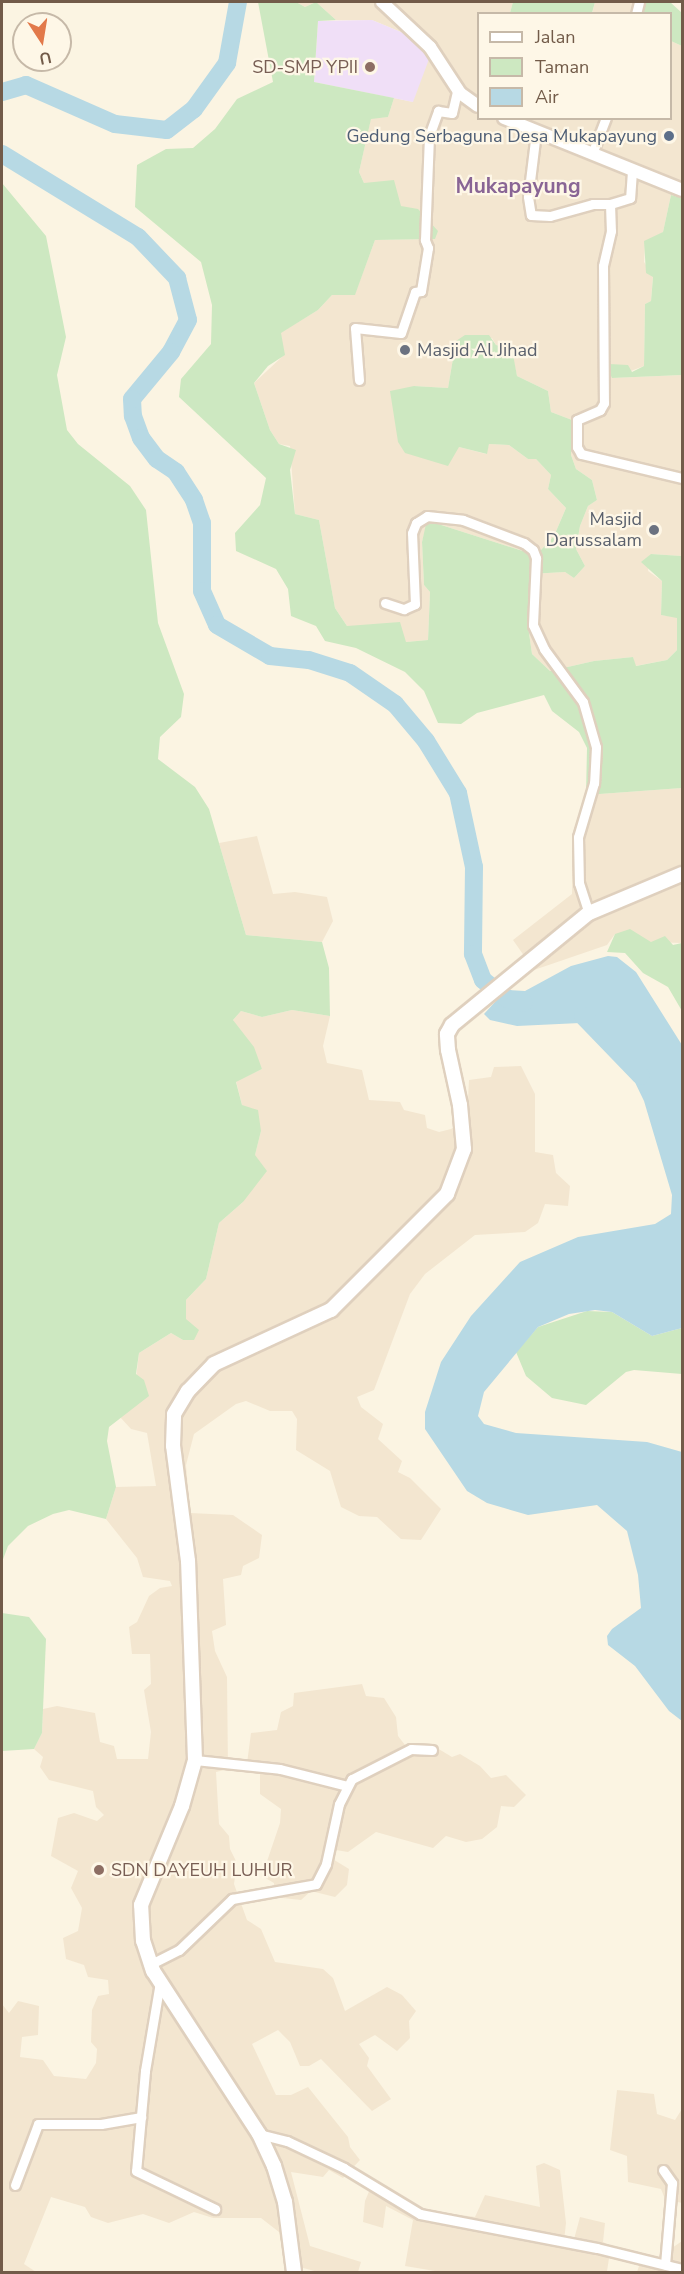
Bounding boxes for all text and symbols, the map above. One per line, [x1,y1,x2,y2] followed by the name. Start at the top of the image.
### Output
[12,12,72,72] north arrow
[477,12,672,120] legend
[535,25,575,49] text: Jalan
[37,46,53,70] text: U
[535,55,589,79] text: Taman
[252,56,358,78] place label: SD-SMP YPII
[363,60,377,74] marker: SD-SMP YPII
[535,85,559,109] text: Air
[346,125,657,147] place label: Gedung Serbaguna Desa Mukapayung
[662,129,676,143] marker: Gedung Serbaguna Desa Mukapayung
[455,173,581,199] district label: Mukapayung
[417,339,537,361] place label: Masjid Al Jihad
[398,343,412,357] marker: Masjid Al Jihad
[545,509,642,552] place label: Masjid Darussalam
[647,523,661,537] marker: Masjid Darussalam
[111,1859,293,1881] place label: SDN DAYEUH LUHUR
[92,1863,106,1877] marker: SDN DAYEUH LUHUR

